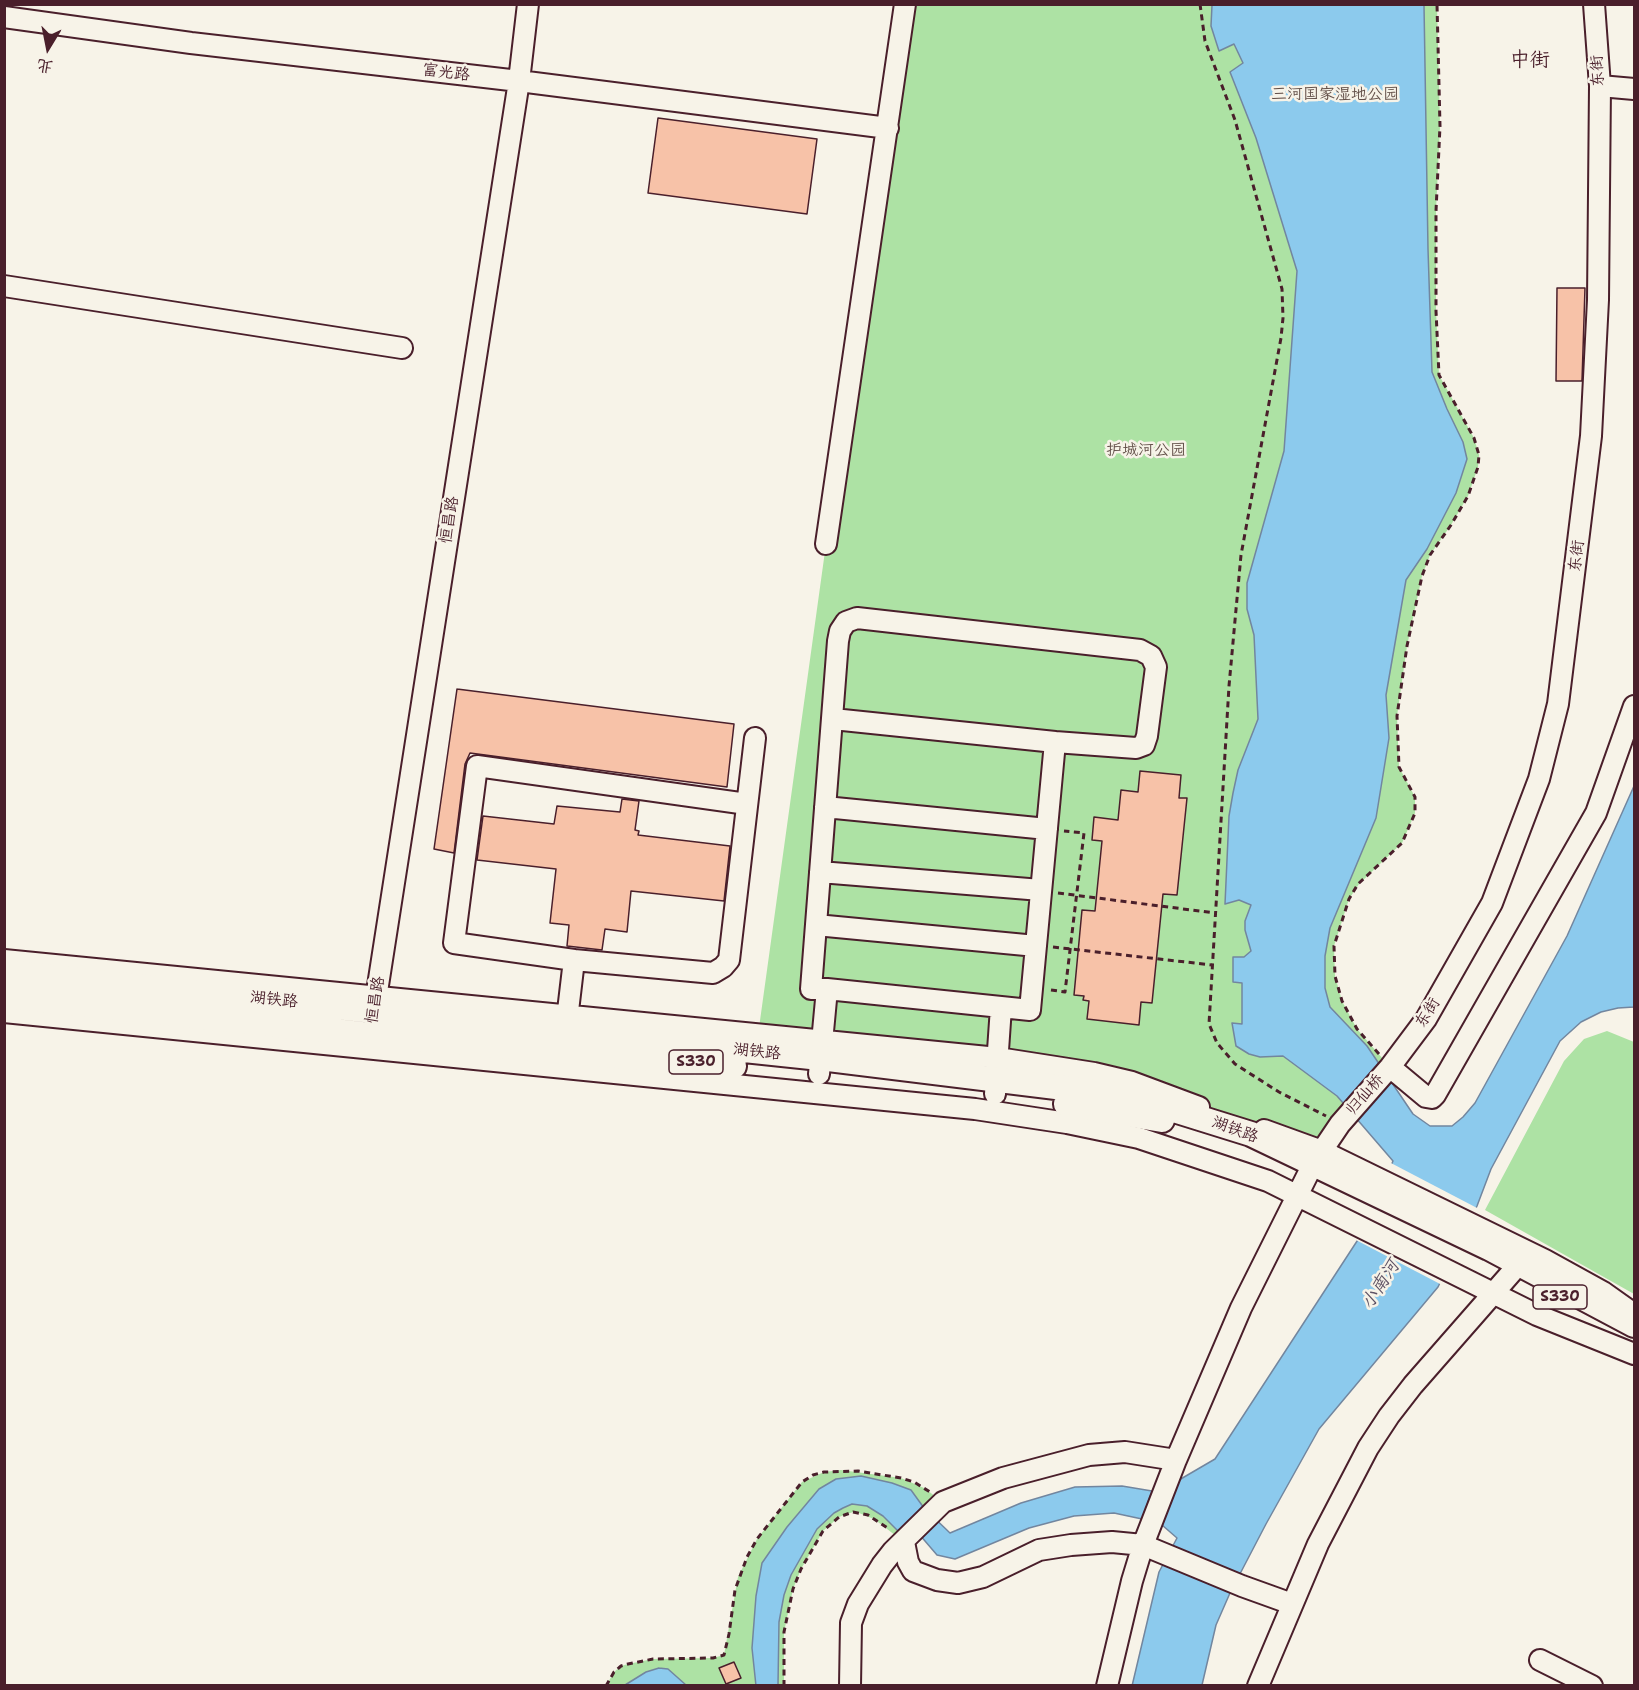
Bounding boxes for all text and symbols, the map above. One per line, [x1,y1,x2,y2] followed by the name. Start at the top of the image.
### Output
[18,18,78,78] north arrow
[1510,49,1550,73] district label: 中街
[35,54,55,78] text: 北
[1588,55,1608,87] street label: 东街
[421,61,471,85] street label: 富光路
[1271,85,1399,105] park label: 三河国家湿地公园
[1106,441,1186,461] park label: 护城河公园
[437,495,463,545] street label: 恒昌路
[1566,539,1588,573] street label: 东街
[363,975,389,1025] street label: 恒昌路
[249,988,299,1012] street label: 湖铁路
[1411,994,1445,1032] street label: 东街
[732,1040,782,1064] street label: 湖铁路
[669,1050,723,1074] road number: S330
[1342,1071,1388,1119] street label: 归仙桥
[1209,1113,1261,1147] street label: 湖铁路
[1357,1256,1405,1314] water label: 小南河
[1533,1285,1587,1309] road number: S330

